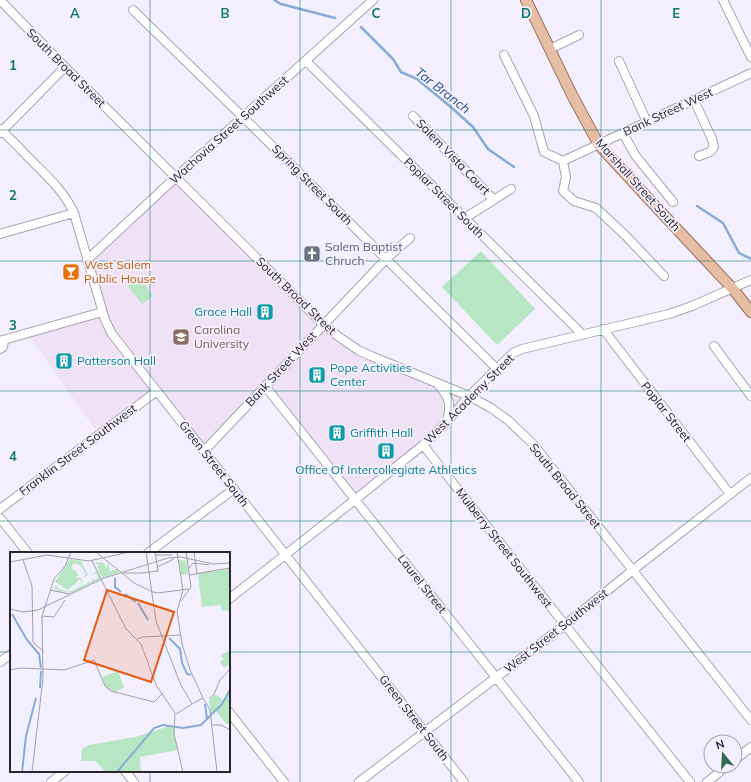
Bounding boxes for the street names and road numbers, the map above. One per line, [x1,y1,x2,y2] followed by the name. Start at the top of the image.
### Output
[24,25,109,110] street label: South Broad Street
[166,72,291,187] street label: Wachovia Street Southwest
[621,84,715,139] street label: Bank Street West
[413,116,493,198] street label: Salem Vista Court
[593,135,684,234] street label: Marshall Street South
[269,141,356,228] street label: Spring Street South
[401,154,488,241] street label: Poplar Street South
[253,254,340,338] street label: South Broad Street
[242,328,319,409] street label: Bank Street West
[421,351,517,447] street label: West Academy Street
[638,379,695,445] street label: Poplar Street
[16,401,139,499] street label: Franklin Street Southwest
[176,418,253,510] street label: Green Street South
[526,440,604,531] street label: South Broad Street
[453,485,556,611] street label: Mulberry Street Southwest
[395,551,450,616] street label: Laurel Street
[501,585,611,676] street label: West Street Southwest
[376,672,453,764] street label: Green Street South

